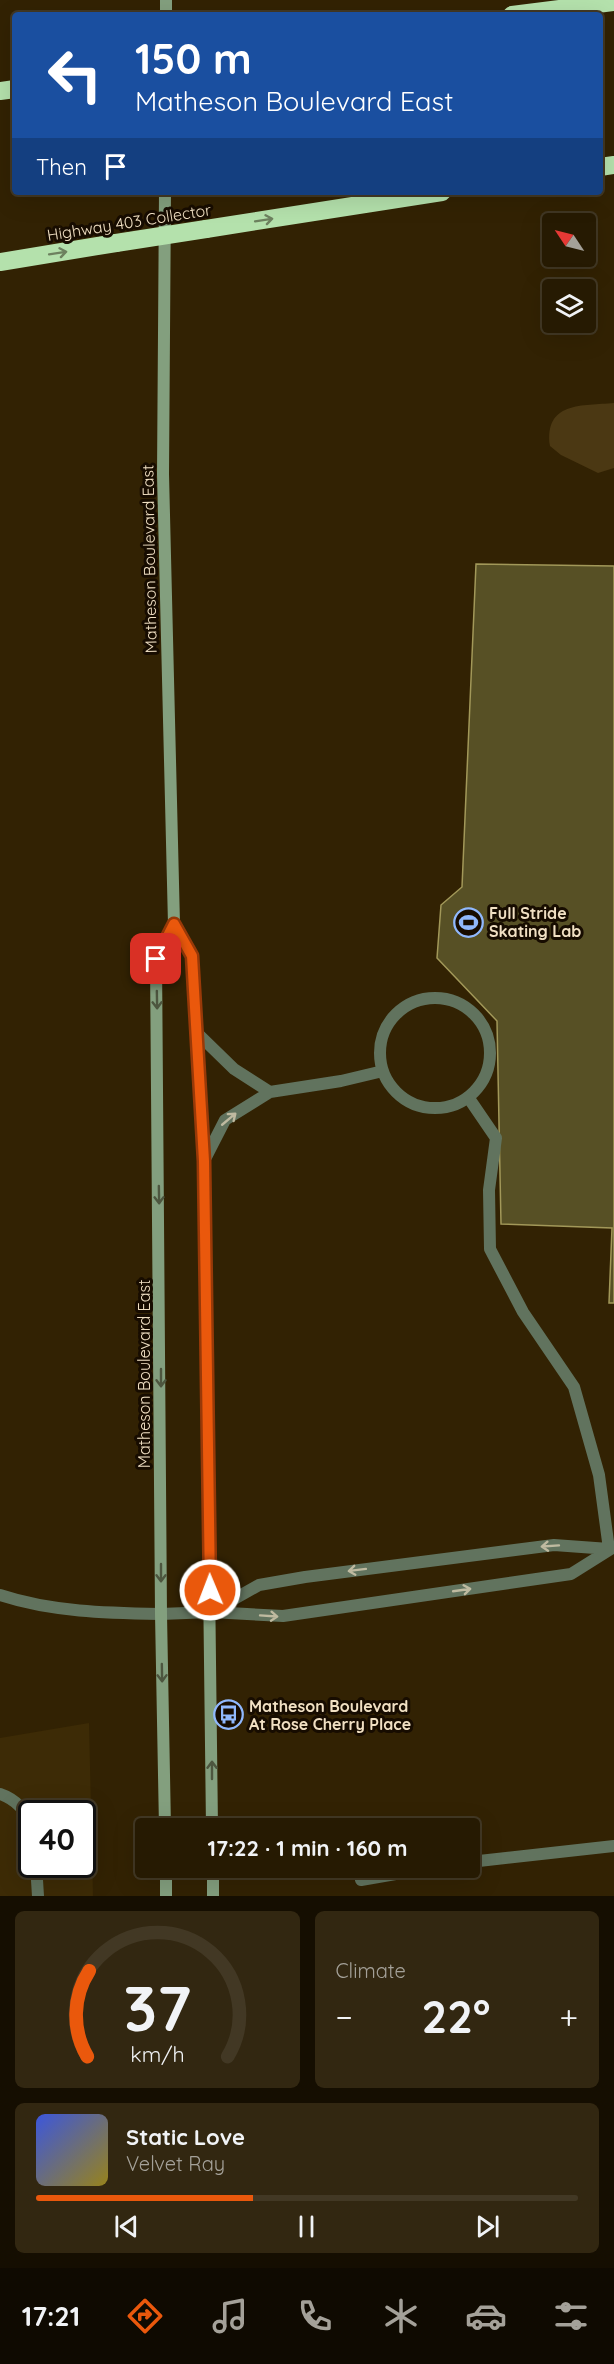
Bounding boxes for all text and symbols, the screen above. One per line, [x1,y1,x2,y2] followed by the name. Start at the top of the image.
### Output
[135,32,252,85] text: 150 m
[36,36,114,114] icon: left
[135,84,453,118] text: Matheson Boulevard East
[99,150,132,183] icon: arrive
[36,153,87,181] text: Then
[46,199,212,245] street label: Highway 403 Collector
[542,213,596,267] north arrow
[542,213,596,333] map controls
[253,214,273,225] one-way arrow
[47,247,67,258] one-way arrow
[542,279,596,333] button: layers
[137,465,161,653] street label: Matheson Boulevard East
[489,903,581,941] place label: Full Stride Skating Lab
[452,906,484,938] sports icon: Full Stride Skating Lab
[130,933,181,984] pin
[139,942,172,975] icon: arrive
[151,989,162,1009] one-way arrow
[221,1112,236,1126] one-way arrow
[153,1184,165,1204] one-way arrow
[134,1280,154,1468] street label: Matheson Boulevard East
[155,1368,166,1388] one-way arrow
[541,1541,561,1552] one-way arrow
[178,1558,242,1622] position arrow
[155,1563,167,1583] one-way arrow
[347,1565,367,1576] one-way arrow
[452,1585,472,1596] one-way arrow
[259,1610,279,1621] one-way arrow
[156,1662,168,1682] one-way arrow
[249,1696,411,1734] place label: Matheson Boulevard At Rose Cherry Place
[212,1699,244,1731] bus stop icon: Matheson Boulevard At Rose Cherry Place
[206,1761,218,1781] one-way arrow
[18,1800,96,1878] speed limit sign: 40
[207,1834,408,1862] text: 17:22 · 1 min · 160 m
[336,1958,406,1983] text: Climate
[123,1969,191,2047] text: 37
[422,1988,490,2044] text: 22°
[336,1996,353,2037] text: −
[559,1996,578,2037] text: +
[130,2041,184,2067] text: km/h
[126,2123,245,2151] text: Static Love
[126,2151,225,2176] text: Velvet Ray
[110,2210,143,2243] icon: previous
[290,2210,323,2243] icon: pause
[471,2210,504,2243] icon: next
[124,2295,166,2337] icon: directions
[209,2295,251,2337] icon: music
[294,2295,336,2337] icon: phone
[380,2295,422,2337] icon: climate
[465,2295,507,2337] icon: car
[550,2295,592,2337] icon: filters
[22,2299,80,2333] text: 17:21

